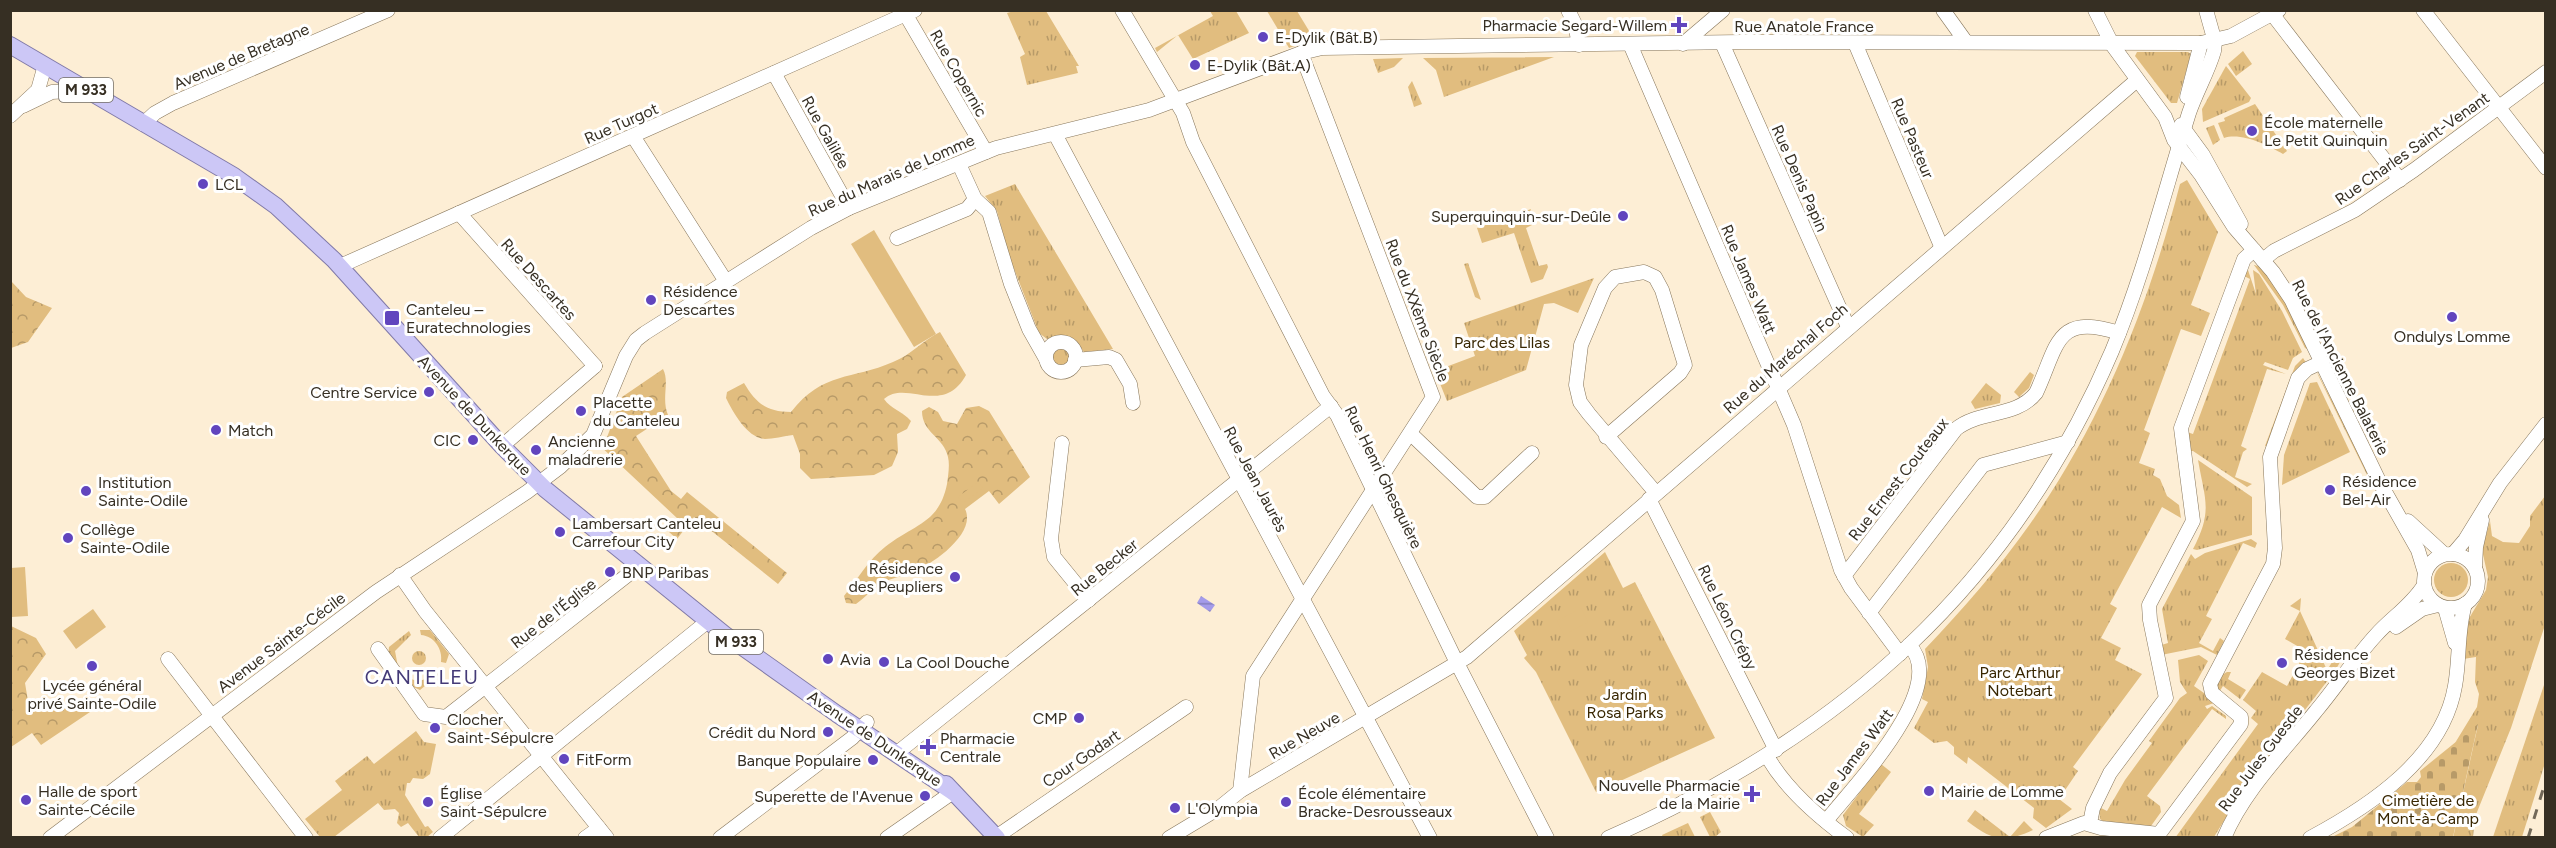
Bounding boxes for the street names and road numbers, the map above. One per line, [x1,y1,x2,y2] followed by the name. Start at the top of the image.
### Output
[1734,17,1874,36] street label: Rue Anatole France
[171,19,312,94] street label: Avenue de Bretagne
[926,26,991,120] street label: Rue Copernic
[59,78,113,102] road number: M 933
[2332,88,2493,209] street label: Rue Charles Saint-Venant
[798,93,853,172] street label: Rue Galilée
[1887,95,1938,182] street label: Rue Pasteur
[581,99,661,148] street label: Rue Turgot
[1768,122,1832,235] street label: Rue Denis Papin
[805,130,977,221] street label: Rue du Marais de Lomme
[1717,222,1780,337] street label: Rue James Watt
[497,235,580,324] street label: Rue Descartes
[1382,236,1454,385] street label: Rue du XXème Siècle
[2288,276,2393,458] street label: Rue de l'Ancienne Balaterie
[1719,299,1851,418] street label: Rue du Maréchal Foch
[414,351,536,480] street label: Avenue de Dunkerque
[1341,403,1426,552] street label: Rue Henri Ghesquière
[1844,414,1953,545] street label: Rue Ernest Couteaux
[1220,423,1291,535] street label: Rue Jean Jaurès
[1067,534,1142,600] street label: Rue Becker
[1694,562,1761,673] street label: Rue Léon Crépy
[507,574,600,653] street label: Rue de l'Église
[214,588,349,697] street label: Avenue Sainte-Cécile
[709,630,763,654] road number: M 933
[804,686,946,791] street label: Avenue de Dunkerque
[2214,701,2307,815] street label: Rue Jules Guesde
[1812,705,1897,810] street label: Rue James Watt
[1265,707,1343,763] street label: Rue Neuve
[1039,726,1124,791] street label: Cour Godart

